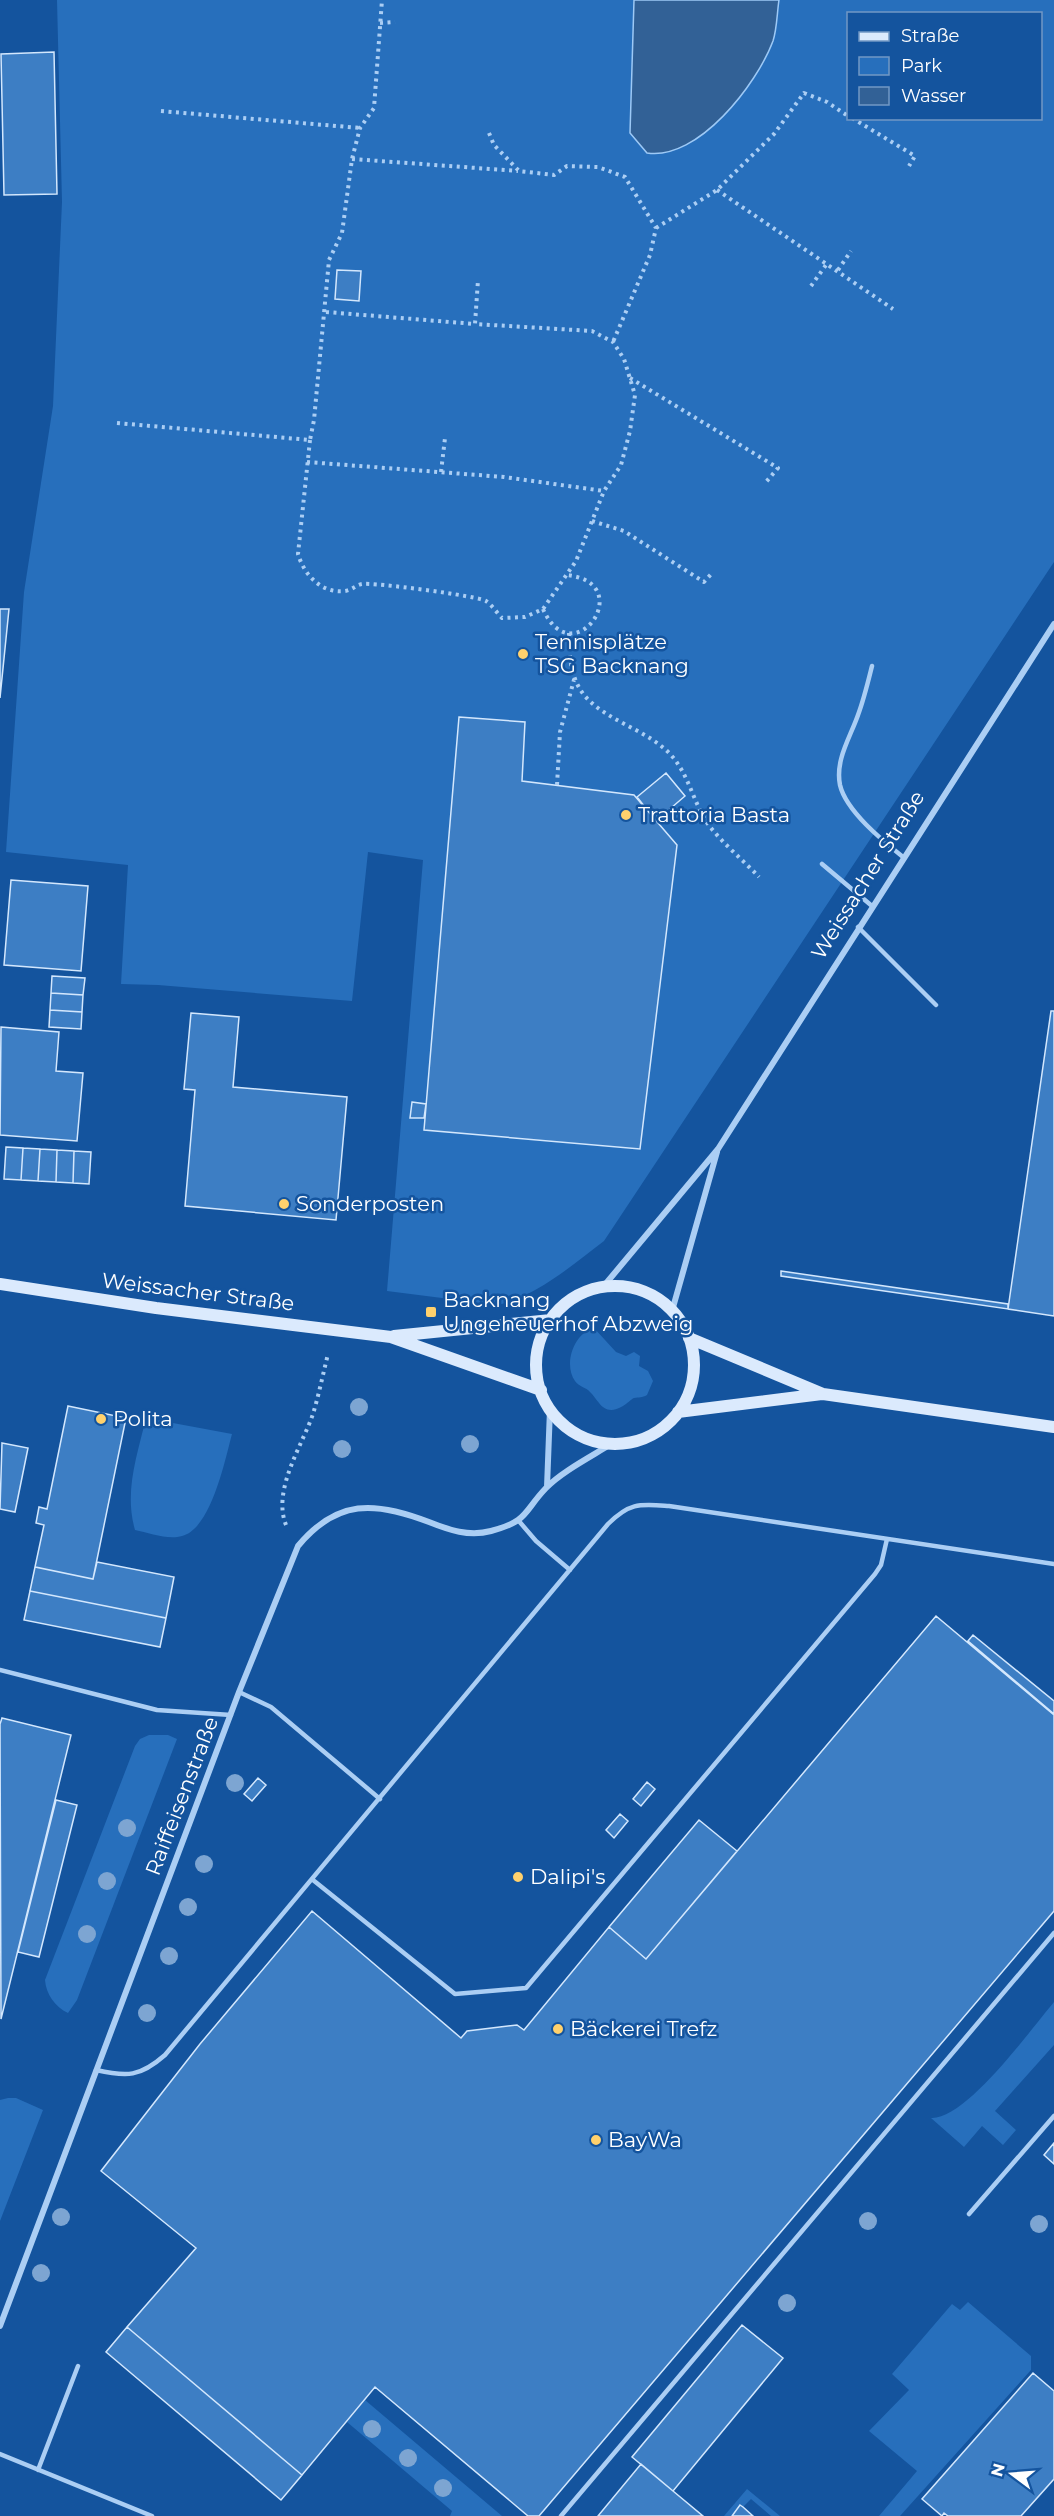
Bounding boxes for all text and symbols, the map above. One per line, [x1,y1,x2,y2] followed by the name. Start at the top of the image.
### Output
[847,12,1042,120] legend
[901,25,960,47] text: Straße
[901,55,942,77] text: Park
[901,85,966,107] text: Wasser
[535,629,689,678] place label: Tennisplätze TSG Backnang
[516,647,530,661] marker: Tennisplätze TSG Backnang
[806,786,930,964] street label: Weissacher Straße
[638,802,790,827] place label: Trattoria Basta
[619,808,633,822] marker: Trattoria Basta
[296,1191,444,1216] place label: Sonderposten
[277,1197,291,1211] marker: Sonderposten
[100,1267,296,1316] street label: Weissacher Straße
[443,1287,693,1336] place label: Backnang Ungeheuerhof Abzweig
[424,1305,438,1319] marker: Backnang Ungeheuerhof Abzweig
[113,1406,173,1431] place label: Polita
[94,1412,108,1426] marker: Polita
[140,1713,223,1879] street label: Raiffeisenstraße
[530,1864,605,1889] place label: Dalipi's
[511,1870,525,1884] marker: Dalipi's
[570,2016,717,2041] place label: Bäckerei Trefz
[551,2022,565,2036] marker: Bäckerei Trefz
[608,2127,682,2152] place label: BayWa
[589,2133,603,2147] marker: BayWa
[982,2444,1042,2504] north arrow
[987,2461,1009,2479] text: N

